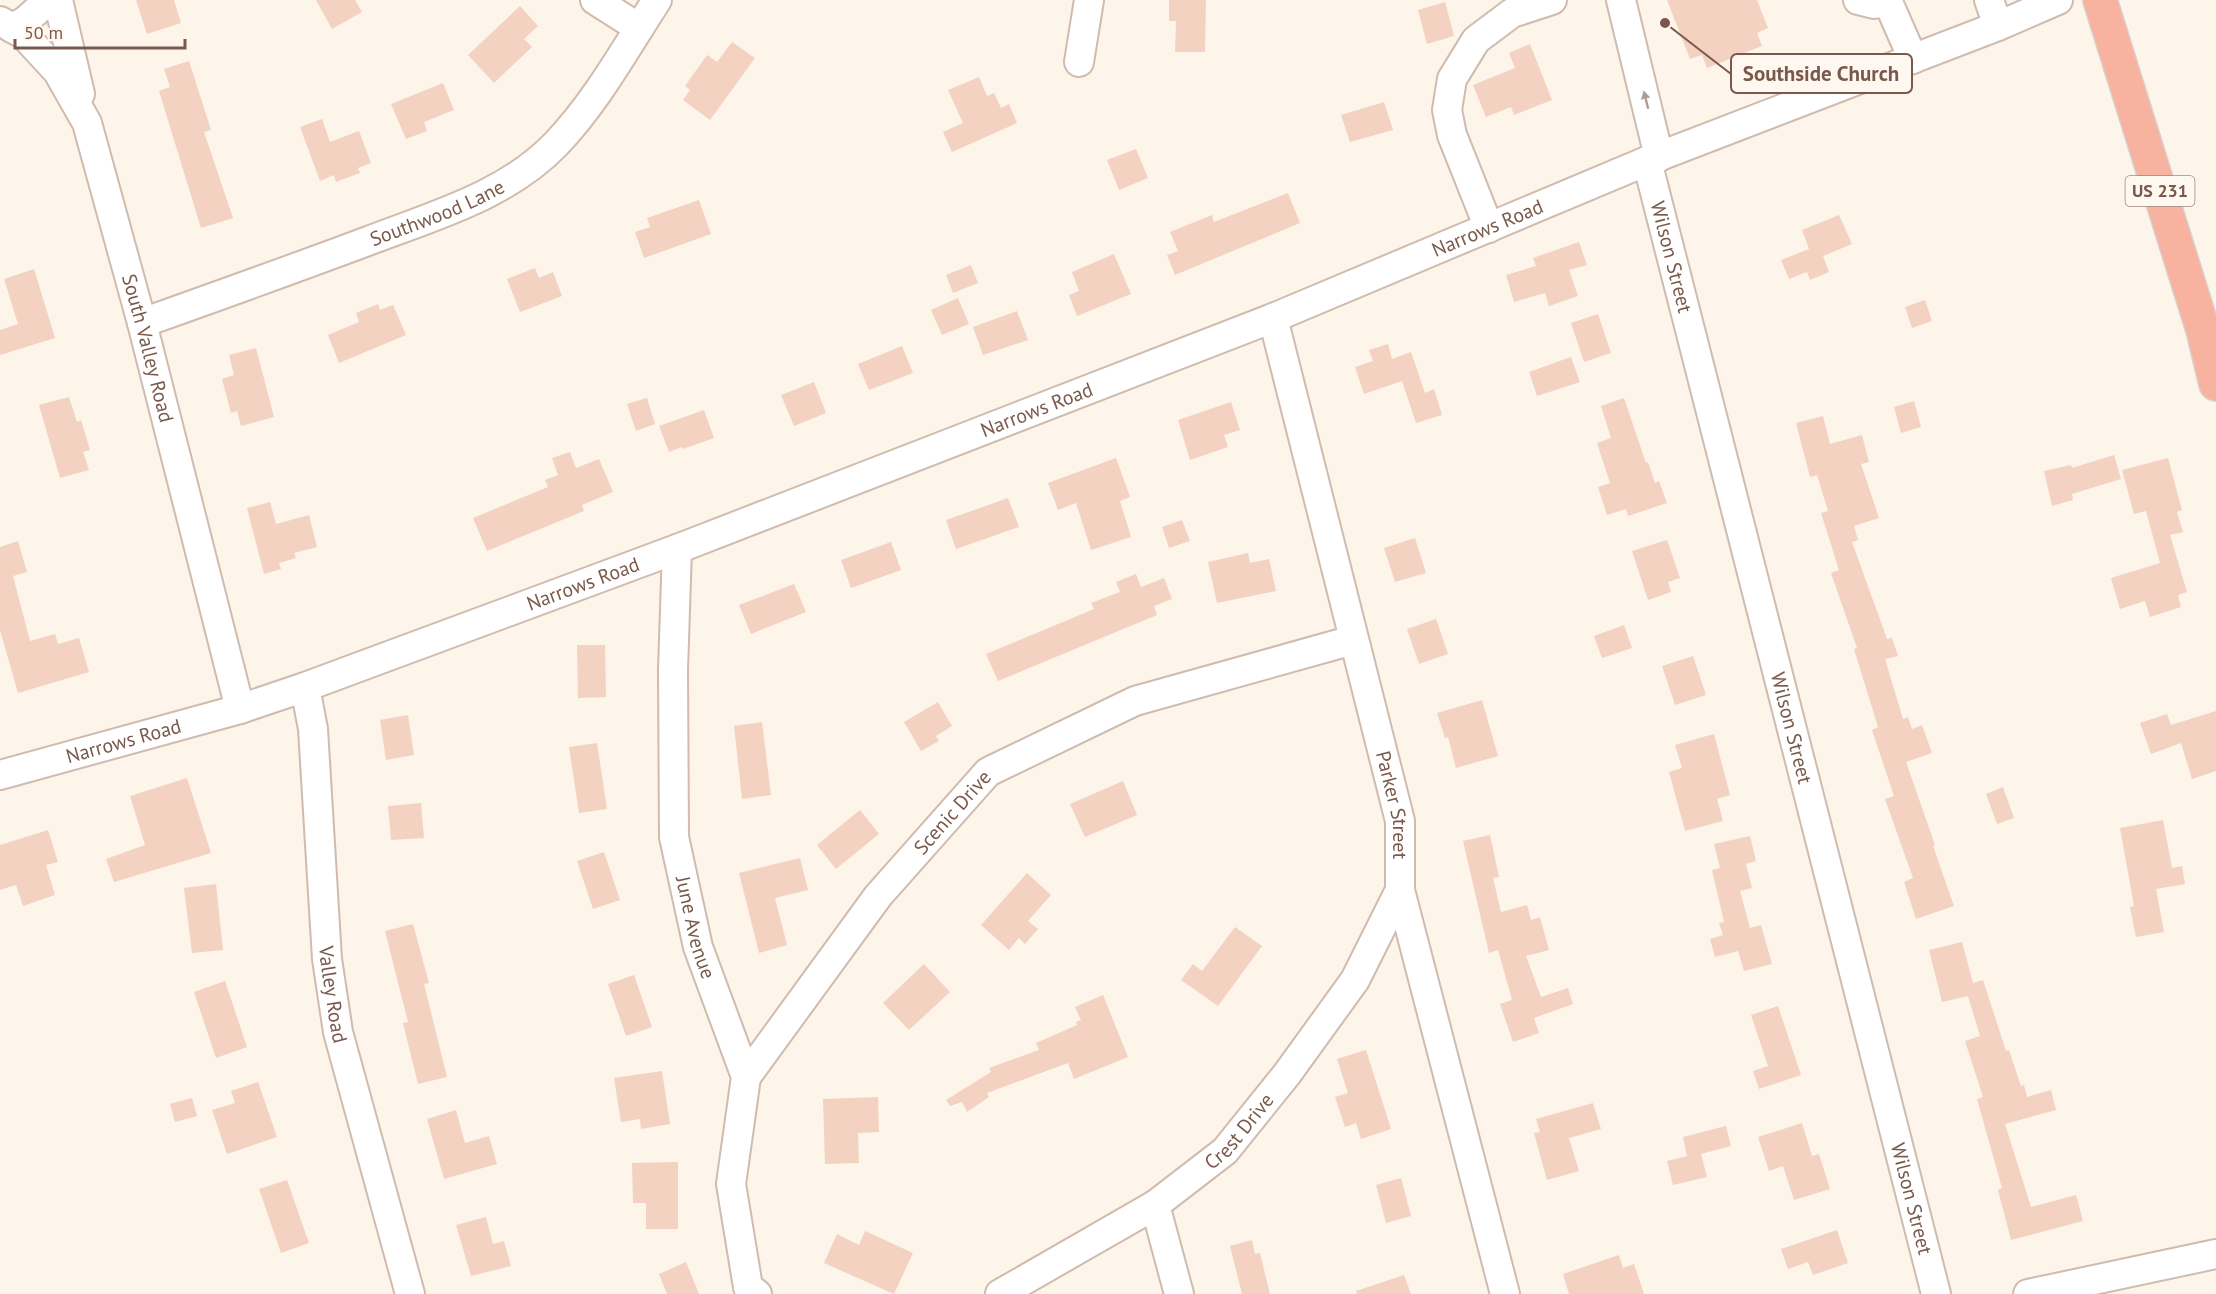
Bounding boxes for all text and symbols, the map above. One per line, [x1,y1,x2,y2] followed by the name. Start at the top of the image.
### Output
[15,12,184,50] scale bar
[24,21,63,44] text: 50 m
[1731,54,1912,93] callout: Southside Church
[1743,60,1899,87] text: Southside Church
[1640,91,1650,109] one-way arrow
[366,174,509,252] street label: Southwood Lane
[2126,176,2194,206] road number: US 231
[1428,193,1547,263] street label: Narrows Road
[1645,198,1698,316] street label: Wilson Street
[116,271,180,425] street label: South Valley Road
[977,376,1097,443] street label: Narrows Road
[523,551,643,617] street label: Narrows Road
[1765,669,1818,787] street label: Wilson Street
[63,713,184,769] street label: Narrows Road
[1370,748,1413,859] street label: Parker Street
[908,765,997,860] street label: Scenic Drive
[670,873,722,982] street label: June Avenue
[313,944,353,1046] street label: Valley Road
[1199,1088,1279,1175] street label: Crest Drive
[1885,1140,1938,1258] street label: Wilson Street

